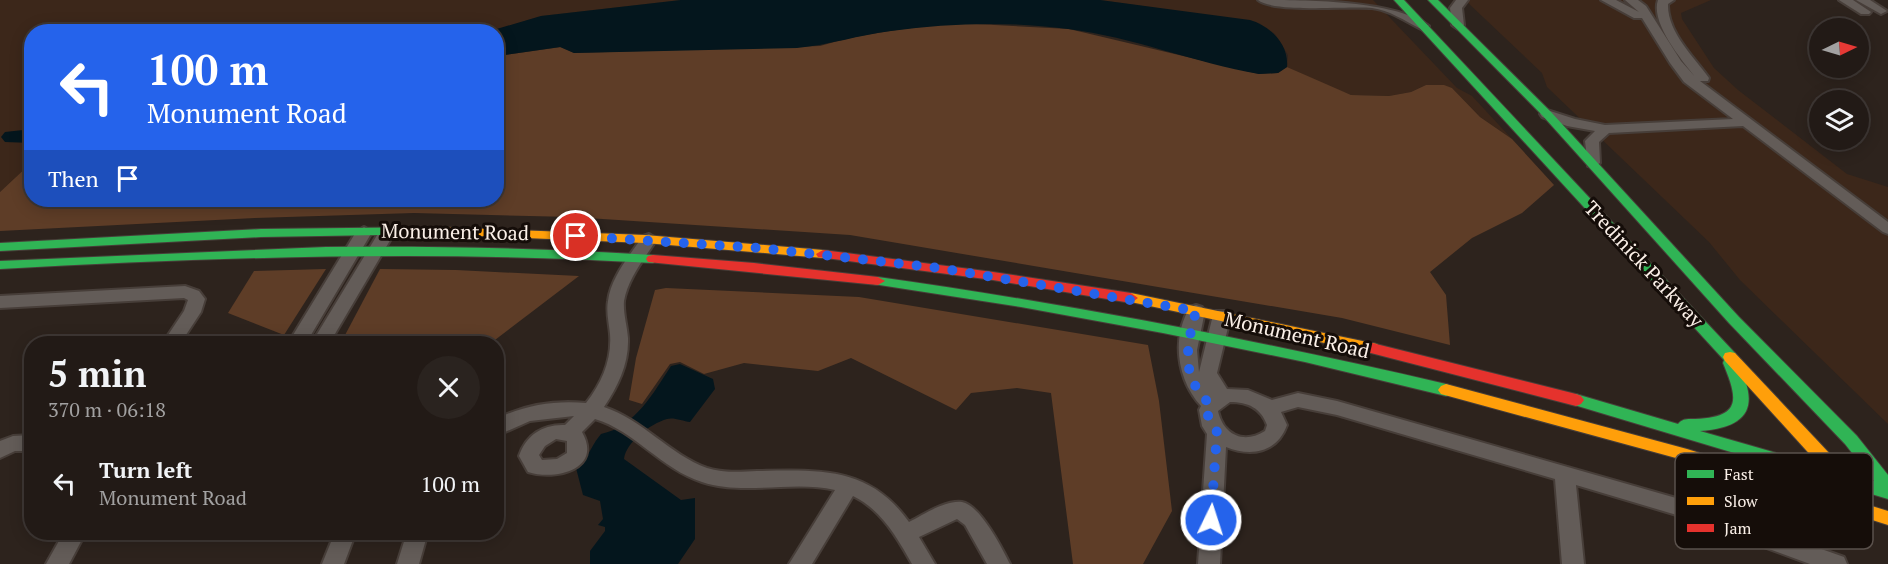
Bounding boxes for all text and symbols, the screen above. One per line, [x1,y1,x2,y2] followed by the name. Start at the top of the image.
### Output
[1809,18,1869,78] north arrow
[1809,18,1869,150] map controls
[147,41,268,97] text: 100 m
[48,48,126,126] icon: left
[1809,90,1869,150] button: layers
[147,95,347,131] text: Monument Road
[111,162,144,195] icon: arrive
[48,164,99,193] text: Then
[1579,195,1711,333] street label: Tredinick Parkway
[550,210,601,261] pin
[381,217,529,246] street label: Monument Road
[559,219,592,252] icon: arrive
[1222,305,1372,364] street label: Monument Road
[48,350,146,397] text: 5 min
[417,356,480,419] button: close
[48,396,166,423] text: 370 m · 06:18
[1675,453,1873,549] legend
[99,455,192,484] text: Turn left
[1724,463,1754,485] text: Fast
[48,467,81,500] icon: left
[420,469,480,498] text: 100 m
[99,484,247,511] text: Monument Road
[1179,488,1243,552] position arrow
[1724,490,1758,512] text: Slow
[1724,517,1752,539] text: Jam

